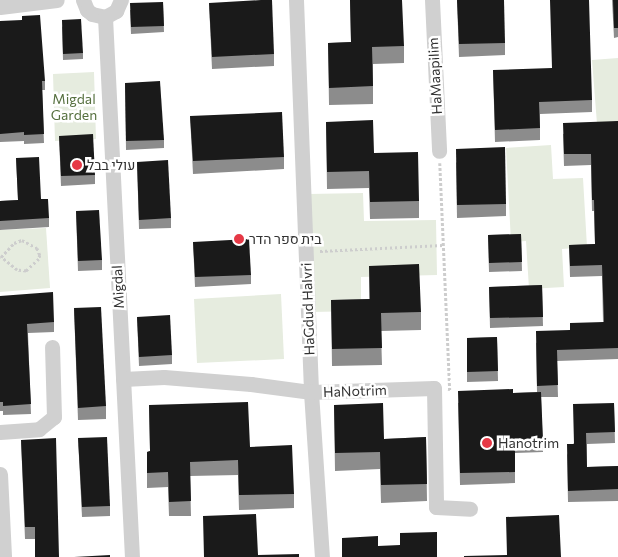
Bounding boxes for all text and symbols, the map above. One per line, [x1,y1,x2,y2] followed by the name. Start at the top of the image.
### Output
[425,37,445,115] street label: HaMaapilim
[51,91,97,124] park label: Migdal Garden
[87,157,135,173] place label: עולי בבל
[71,159,83,171] marker: עולי בבל
[249,231,322,247] place label: בית ספר הדר
[233,233,245,245] marker: בית ספר הדר
[298,262,318,356] street label: HaGdud HaIvri
[108,265,128,309] street label: Migdal
[323,381,387,401] street label: HaNotrim
[498,435,559,451] place label: Hanotrim
[480,436,494,450] marker: Hanotrim

